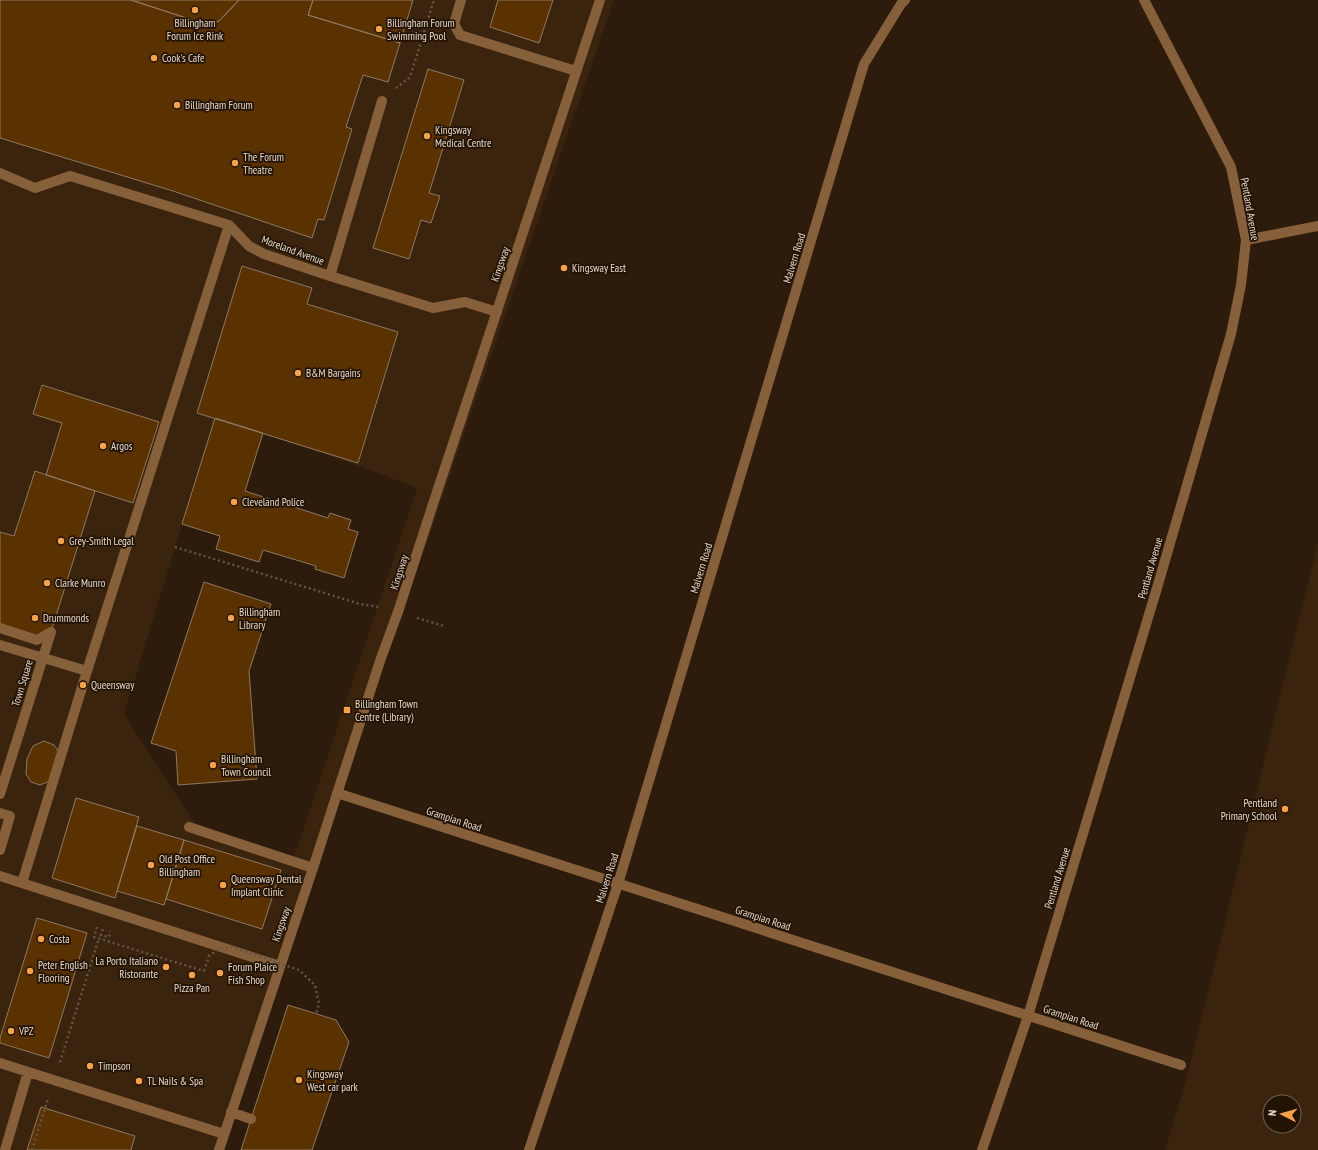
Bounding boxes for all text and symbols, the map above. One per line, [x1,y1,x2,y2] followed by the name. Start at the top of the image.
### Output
[190,5,200,15] marker: Billingham Forum Ice Rink
[167,16,224,43] place label: Billingham Forum Ice Rink
[387,16,455,43] place label: Billingham Forum Swimming Pool
[374,24,384,34] marker: Billingham Forum Swimming Pool
[162,51,205,65] place label: Cook's Cafe
[149,53,159,63] marker: Cook's Cafe
[185,98,253,112] place label: Billingham Forum
[172,100,182,110] marker: Billingham Forum
[435,123,492,150] place label: Kingsway Medical Centre
[422,131,432,141] marker: Kingsway Medical Centre
[243,150,284,177] place label: The Forum Theatre
[230,158,240,168] marker: The Forum Theatre
[1238,177,1262,242] street label: Pentland Avenue
[780,231,808,285] street label: Malvern Road
[260,232,327,268] street label: Moreland Avenue
[487,244,513,283] street label: Kingsway
[572,261,626,275] place label: Kingsway East
[559,263,569,273] marker: Kingsway East
[306,366,361,380] place label: B&M Bargains
[293,368,303,378] marker: B&M Bargains
[111,439,133,453] place label: Argos
[98,441,108,451] marker: Argos
[242,495,305,509] place label: Cleveland Police
[229,497,239,507] marker: Cleveland Police
[69,534,134,548] place label: Grey-Smith Legal
[1135,535,1166,600] street label: Pentland Avenue
[56,536,66,546] marker: Grey-Smith Legal
[687,541,715,595] street label: Malvern Road
[387,552,412,591] street label: Kingsway
[55,576,106,590] place label: Clarke Munro
[42,578,52,588] marker: Clarke Munro
[239,605,280,632] place label: Billingham Library
[43,611,89,625] place label: Drummonds
[30,613,40,623] marker: Drummonds
[226,613,236,623] marker: Billingham Library
[8,657,36,708] street label: Town Square
[91,678,135,692] place label: Queensway
[78,680,88,690] marker: Queensway
[355,697,418,724] place label: Billingham Town Centre (Library)
[342,705,352,715] marker: Billingham Town Centre (Library)
[221,752,271,779] place label: Billingham Town Council
[208,760,218,770] marker: Billingham Town Council
[1221,796,1277,823] place label: Pentland Primary School
[424,803,484,835] street label: Grampian Road
[1280,804,1290,814] marker: Pentland Primary School
[1041,845,1073,910] street label: Pentland Avenue
[592,851,622,905] street label: Malvern Road
[159,852,216,879] place label: Old Post Office Billingham
[146,860,156,870] marker: Old Post Office Billingham
[231,872,302,899] place label: Queensway Dental Implant Clinic
[218,880,228,890] marker: Queensway Dental Implant Clinic
[733,902,793,934] street label: Grampian Road
[268,904,294,943] street label: Kingsway
[49,932,70,946] place label: Costa
[36,934,46,944] marker: Costa
[95,954,158,981] place label: La Porto Italiano Ristorante
[38,958,88,985] place label: Peter English Flooring
[228,960,278,987] place label: Forum Plaice Fish Shop
[161,962,171,972] marker: La Porto Italiano Ristorante
[25,966,35,976] marker: Peter English Flooring
[215,968,225,978] marker: Forum Plaice Fish Shop
[187,970,197,980] marker: Pizza Pan
[174,981,210,995] place label: Pizza Pan
[1041,1001,1101,1033] street label: Grampian Road
[18,1024,34,1038] place label: VPZ
[6,1026,16,1036] marker: VPZ
[98,1059,131,1073] place label: Timpson
[85,1061,95,1071] marker: Timpson
[307,1067,358,1094] place label: Kingsway West car park
[147,1074,203,1088] place label: TL Nails & Spa
[294,1075,304,1085] marker: Kingsway West car park
[134,1076,144,1086] marker: TL Nails & Spa
[1262,1094,1302,1134] north arrow
[1265,1109,1279,1117] text: N

